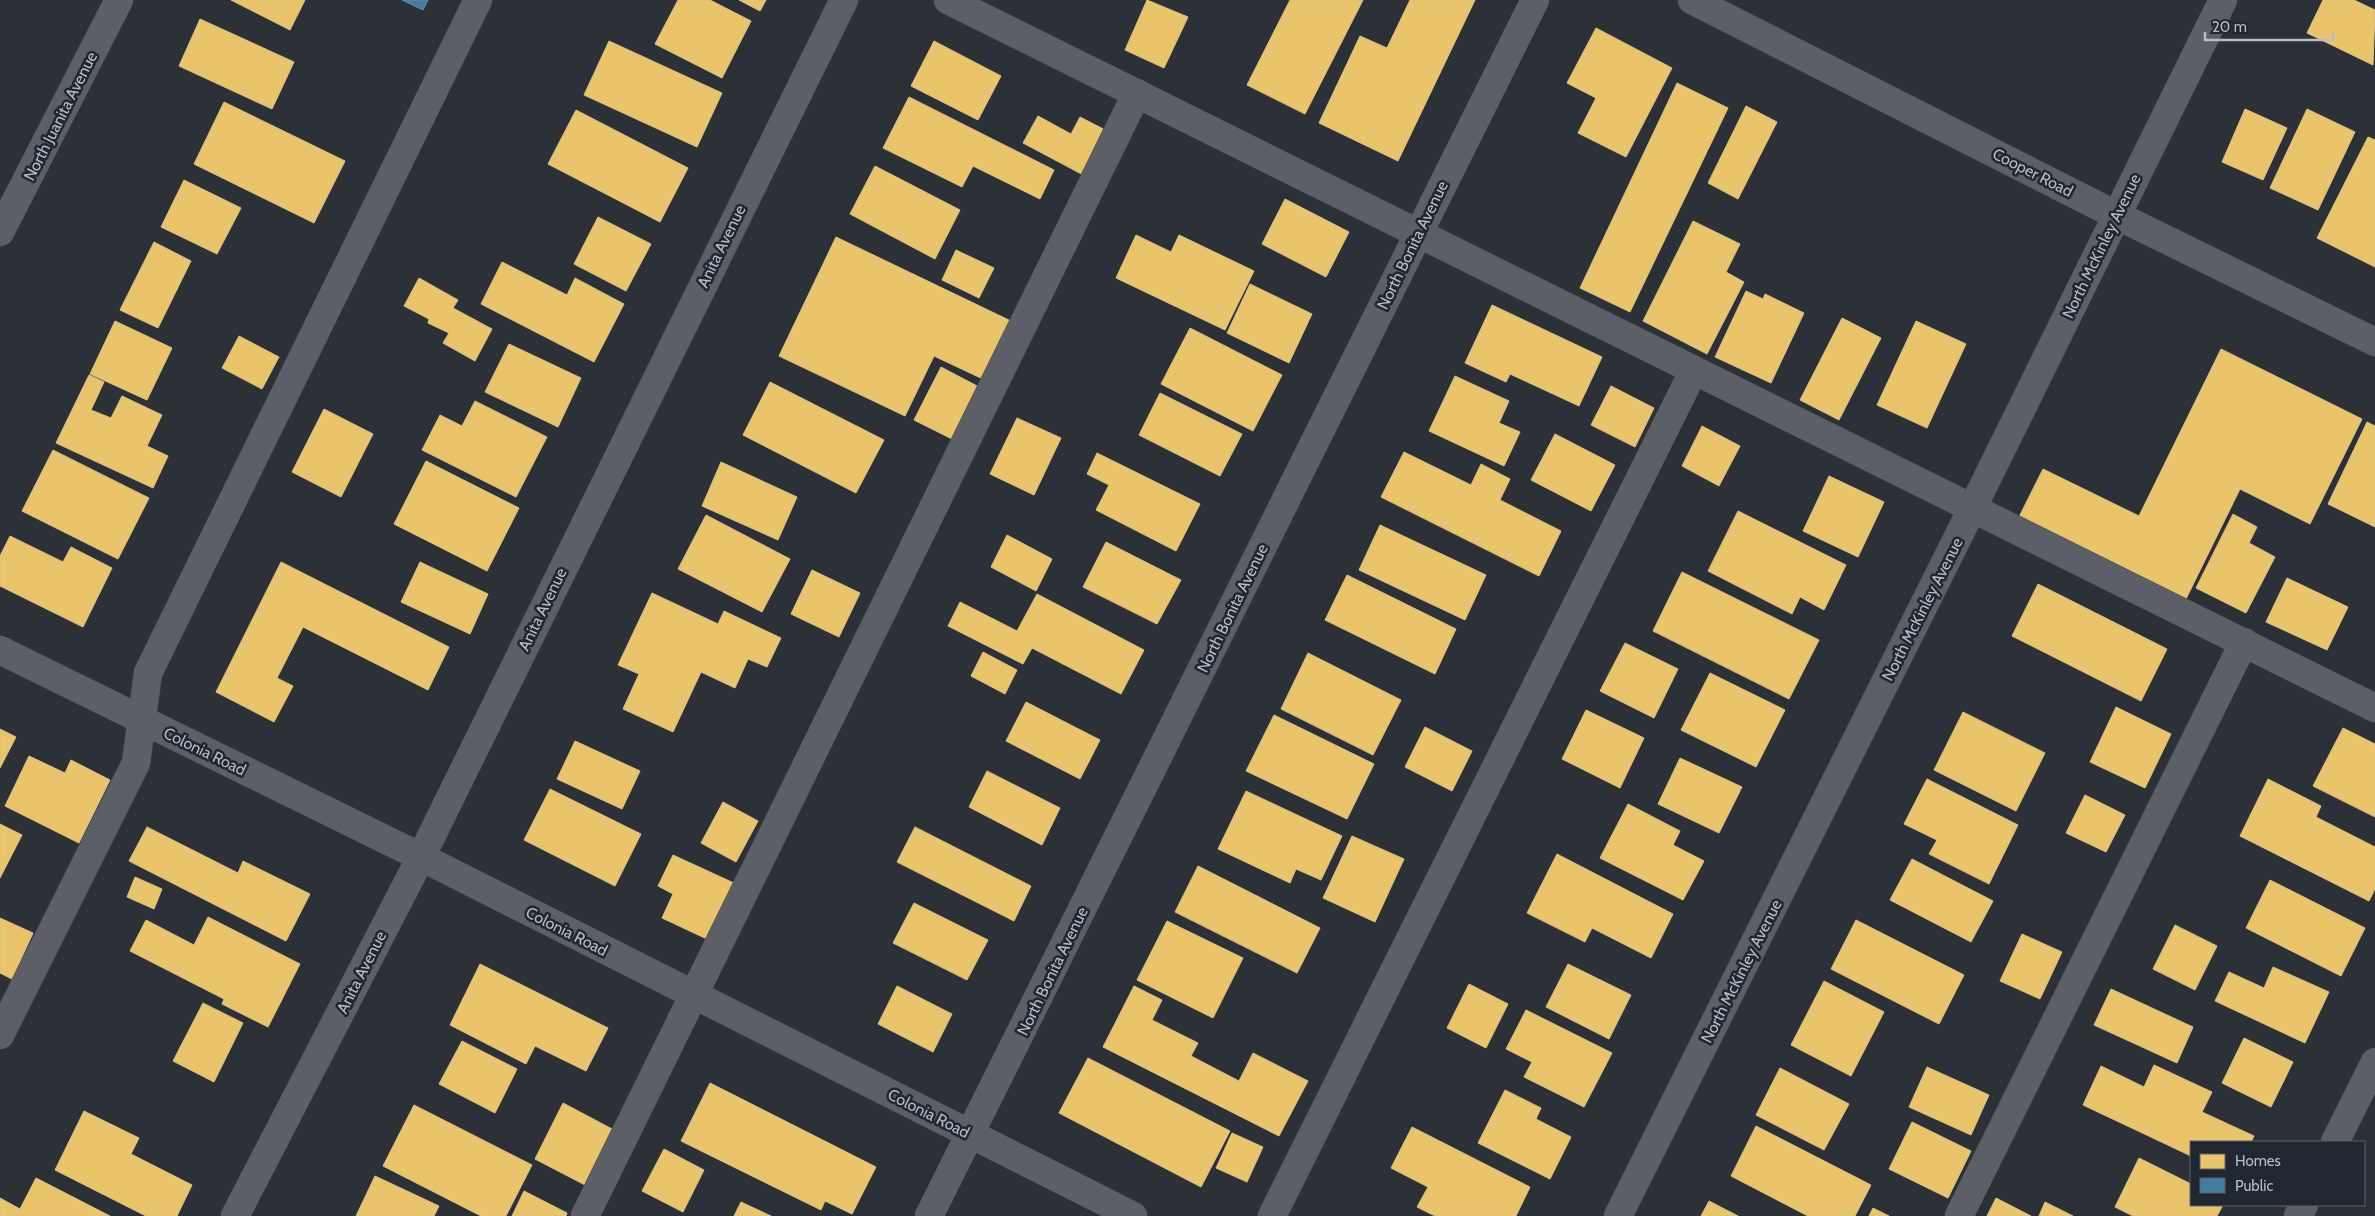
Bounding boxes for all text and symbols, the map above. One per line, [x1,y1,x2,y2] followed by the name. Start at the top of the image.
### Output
[2205,10,2332,42] scale bar
[2212,18,2247,36] text: 20 m
[20,49,101,184] street label: North Juanita Avenue
[1989,144,2076,201] street label: Cooper Road
[2058,171,2145,322] street label: North McKinley Avenue
[1373,178,1452,313] street label: North Bonita Avenue
[693,202,750,291] street label: Anita Avenue
[1878,534,1967,684] street label: North McKinley Avenue
[1193,541,1272,676] street label: North Bonita Avenue
[514,565,571,654] street label: Anita Avenue
[161,723,249,780] street label: Colonia Road
[1697,896,1786,1046] street label: North McKinley Avenue
[523,903,611,960] street label: Colonia Road
[1013,904,1092,1039] street label: North Bonita Avenue
[333,928,390,1016] street label: Anita Avenue
[885,1085,973,1142] street label: Colonia Road
[2190,1141,2365,1206] legend
[2235,1152,2281,1170] text: Homes
[2235,1177,2273,1195] text: Public

